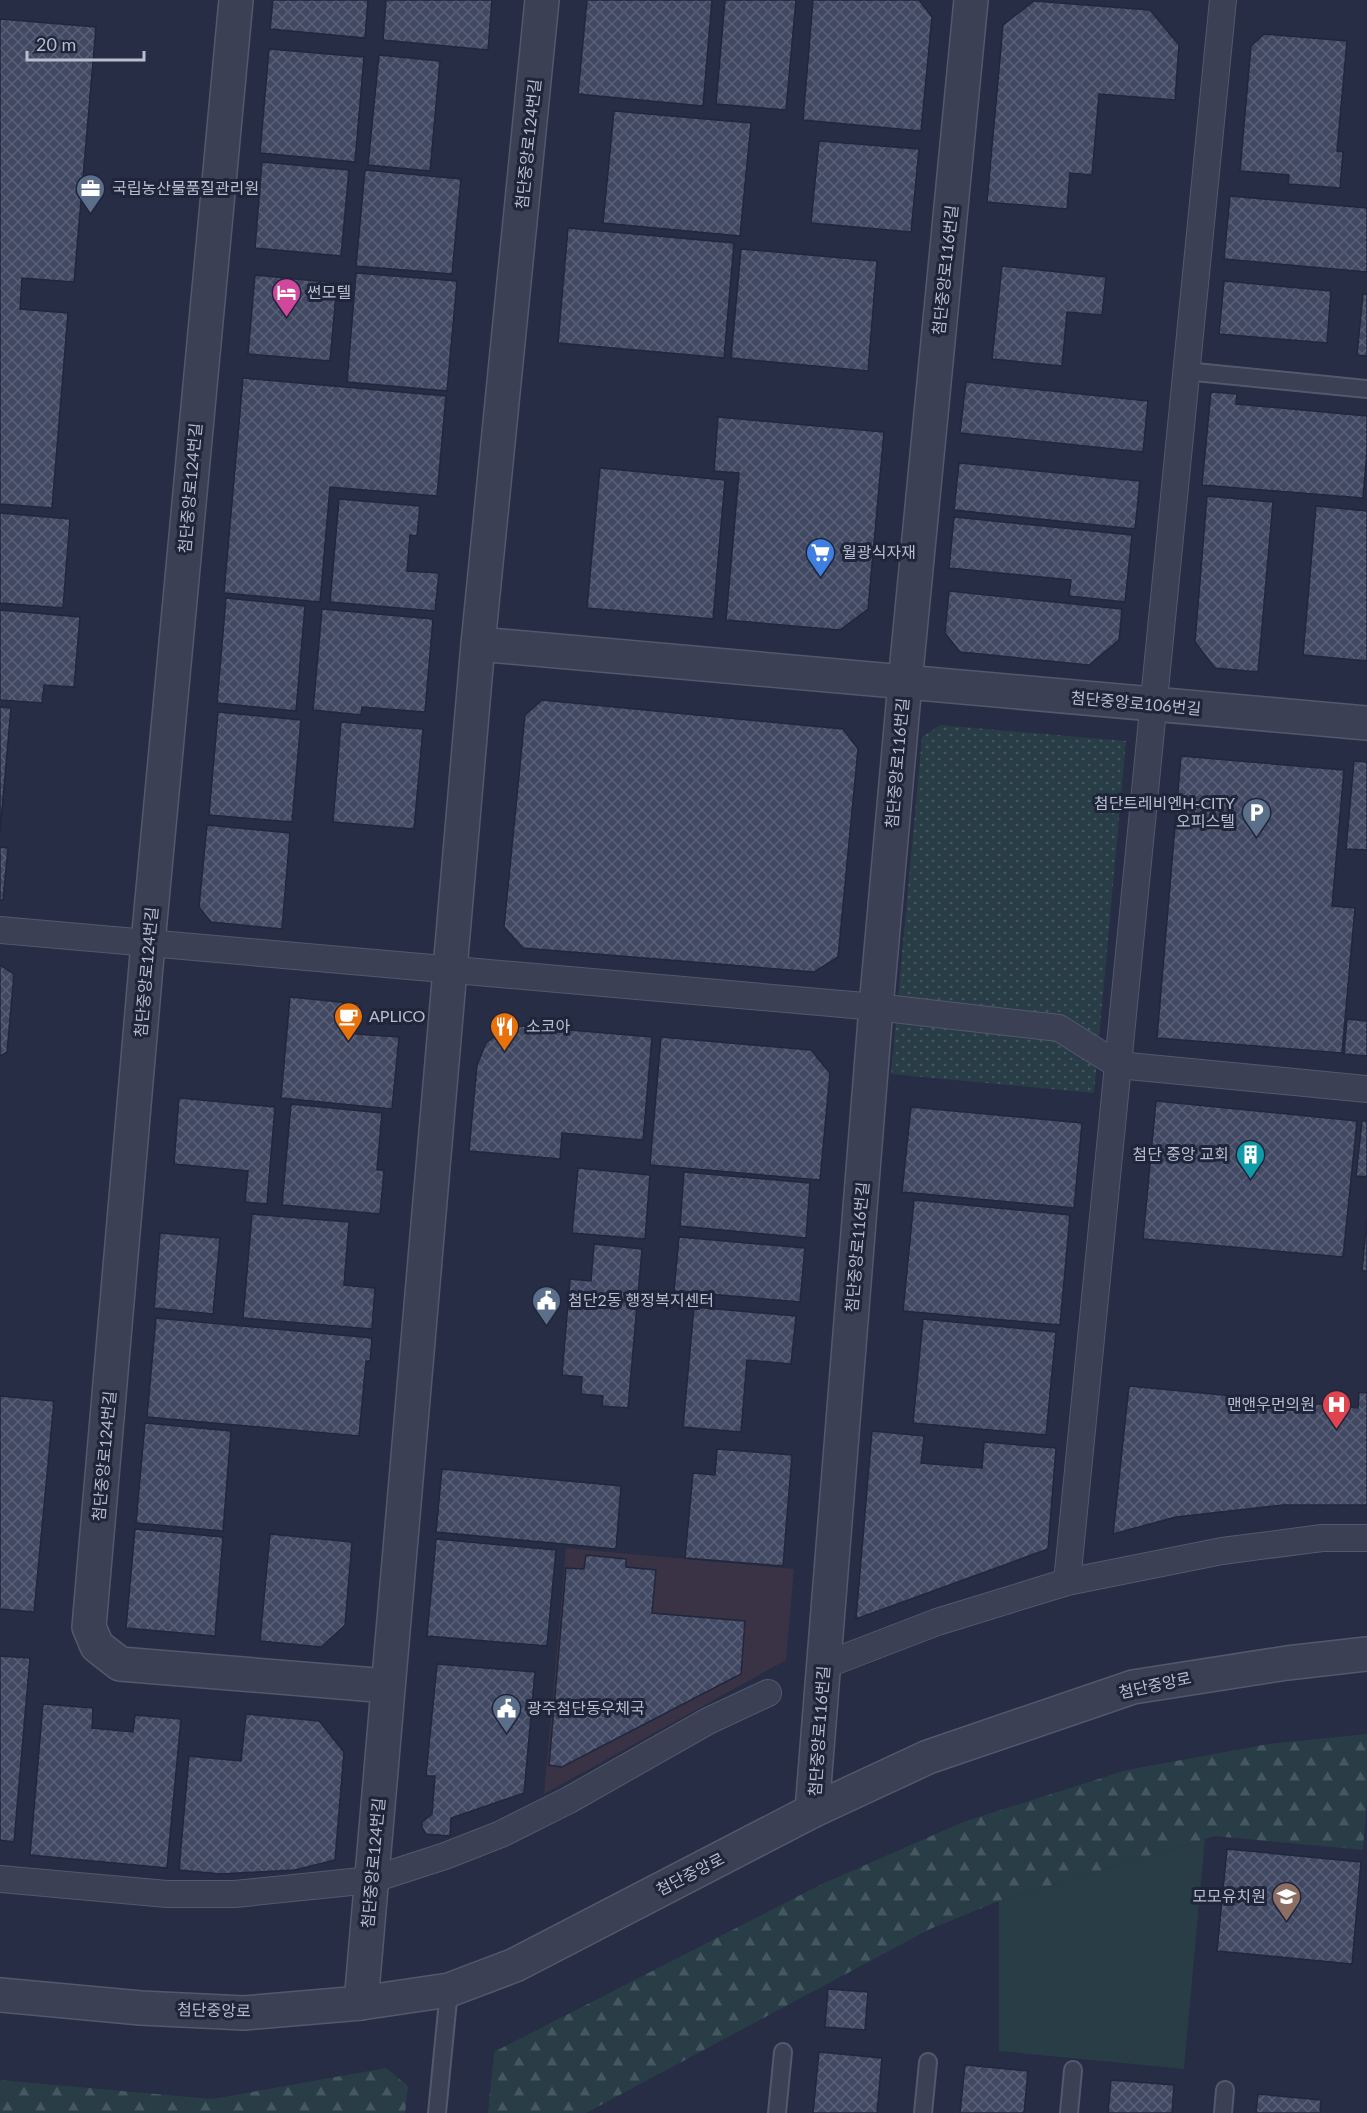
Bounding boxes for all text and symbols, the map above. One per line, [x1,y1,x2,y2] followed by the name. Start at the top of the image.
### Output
[27,24,144,62] scale bar
[36,33,76,55] text: 20 m
[511,78,544,210] street label: 첨단중앙로124번길
[75,172,107,214] office icon: 국립농산물품질관리원
[112,178,259,197] place label: 국립농산물품질관리원
[928,204,961,336] street label: 첨단중앙로116번길
[270,276,302,318] hotel icon: 썬모텔
[307,282,351,301] place label: 썬모텔
[174,422,205,554] street label: 첨단중앙로124번길
[805,536,837,578] supermarket icon: 월광식자재
[842,542,916,561] place label: 월광식자재
[1070,687,1202,718] street label: 첨단중앙로106번길
[881,697,912,829] street label: 첨단중앙로116번길
[1094,793,1235,830] place label: 첨단트레비엔H-CITY 오피스텔
[1240,796,1272,838] parking icon: 첨단트레비엔H-CITY 오피스텔
[130,906,161,1038] street label: 첨단중앙로124번길
[332,1000,364,1042] cafe icon: APLICO
[369,1006,426,1025] place label: APLICO
[489,1010,521,1052] restaurant icon: 소코아
[526,1016,570,1035] place label: 소코아
[1234,1138,1266,1180] building icon: 첨단 중앙 교회
[1132,1144,1229,1163] place label: 첨단 중앙 교회
[841,1181,872,1313] street label: 첨단중앙로116번길
[531,1284,563,1326] public building icon: 첨단2동 행정복지센터
[568,1290,714,1309] place label: 첨단2동 행정복지센터
[1320,1388,1352,1430] hospital icon: 맨앤우먼의원
[88,1390,119,1522] street label: 첨단중앙로124번길
[1227,1394,1315,1413] place label: 맨앤우먼의원
[804,1665,833,1797] street label: 첨단중앙로116번길
[1117,1668,1193,1701] street label: 첨단중앙로
[490,1692,522,1734] public building icon: 광주첨단동우체국
[527,1698,645,1717] place label: 광주첨단동우체국
[357,1797,388,1929] street label: 첨단중앙로124번길
[653,1848,727,1899] street label: 첨단중앙로
[1271,1880,1303,1922] school or university icon: 모모유치원
[1192,1886,1266,1905] place label: 모모유치원
[177,1999,251,2020] street label: 첨단중앙로

